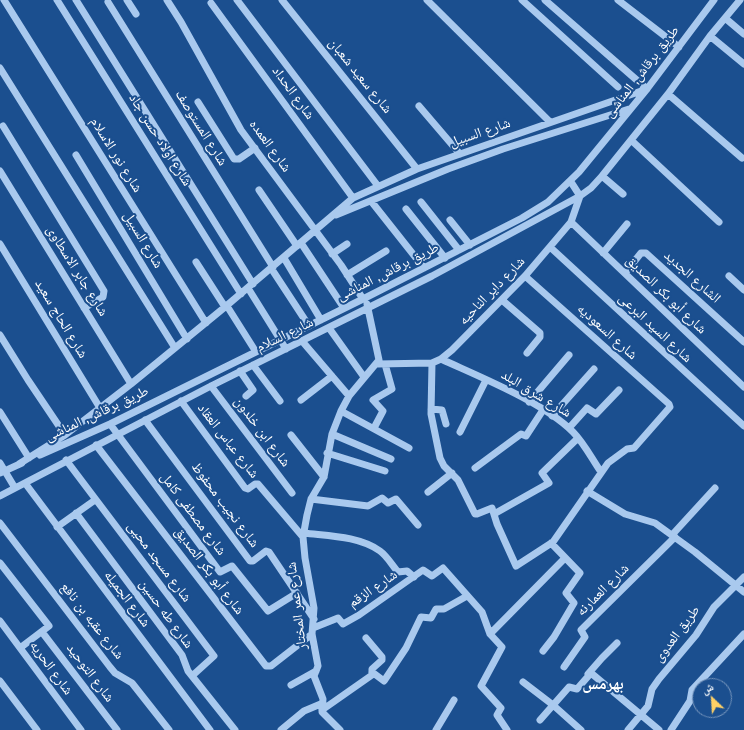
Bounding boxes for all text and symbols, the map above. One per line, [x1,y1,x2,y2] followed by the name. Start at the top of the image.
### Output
[601,23,683,121] street label: طريق برقاش, المناشى
[325,35,395,117] street label: شارع سعيد شعبان
[268,63,318,123] street label: شارع الحداد
[171,87,231,169] street label: شارع المستوصف
[125,91,195,189] street label: شارع اولاد حسن جاد
[86,114,146,196] street label: شارع نور الاسلام
[447,115,513,151] street label: شارع السبيل
[245,116,295,176] street label: شارع العمده
[119,208,167,272] street label: شارع السبيل
[42,223,112,319] street label: شارع جابر الاسطاوى
[334,239,442,305] street label: طريق برقاش, المناشى
[660,247,724,307] street label: الشارع الجديد
[622,252,710,338] street label: شارع أبو بكر الصديق
[455,253,529,329] street label: شارع داير الناحيه
[31,276,91,362] street label: شارع الحاج سعيد
[615,290,695,366] street label: شارع السيد البرعى
[573,301,641,363] street label: شارع السعوديه
[254,314,316,356] street label: شارع السلام
[498,367,574,421] street label: شارع شرق البلد
[43,383,151,445] street label: طريق برقاش, المناشى
[230,394,294,470] street label: شارع ابن خلدون
[194,400,262,482] street label: شارع عباس العقاد
[187,459,263,551] street label: شارع نجيب محفوظ
[156,469,230,559] street label: شارع مصطفى كامل
[123,518,195,606] street label: شارع مسجد محيى
[171,524,247,618] street label: شارع أبو بكر الصديق
[573,560,633,620] street label: شارع العمارنه
[283,561,311,651] street label: شارع عمر المختار
[345,566,401,612] street label: شارع الزقم
[100,567,154,631] street label: شارع الجميله
[135,576,197,652] street label: شارع طه حسين
[57,579,127,663] street label: شارع عقبه بن نافع
[650,602,704,666] street label: طريق العدوى
[26,638,76,698] street label: شارع الحريه
[63,640,117,706] street label: شارع التوحيد
[582,675,624,695] district label: بهرمس
[692,678,732,718] north arrow
[700,680,715,696] text: ش

